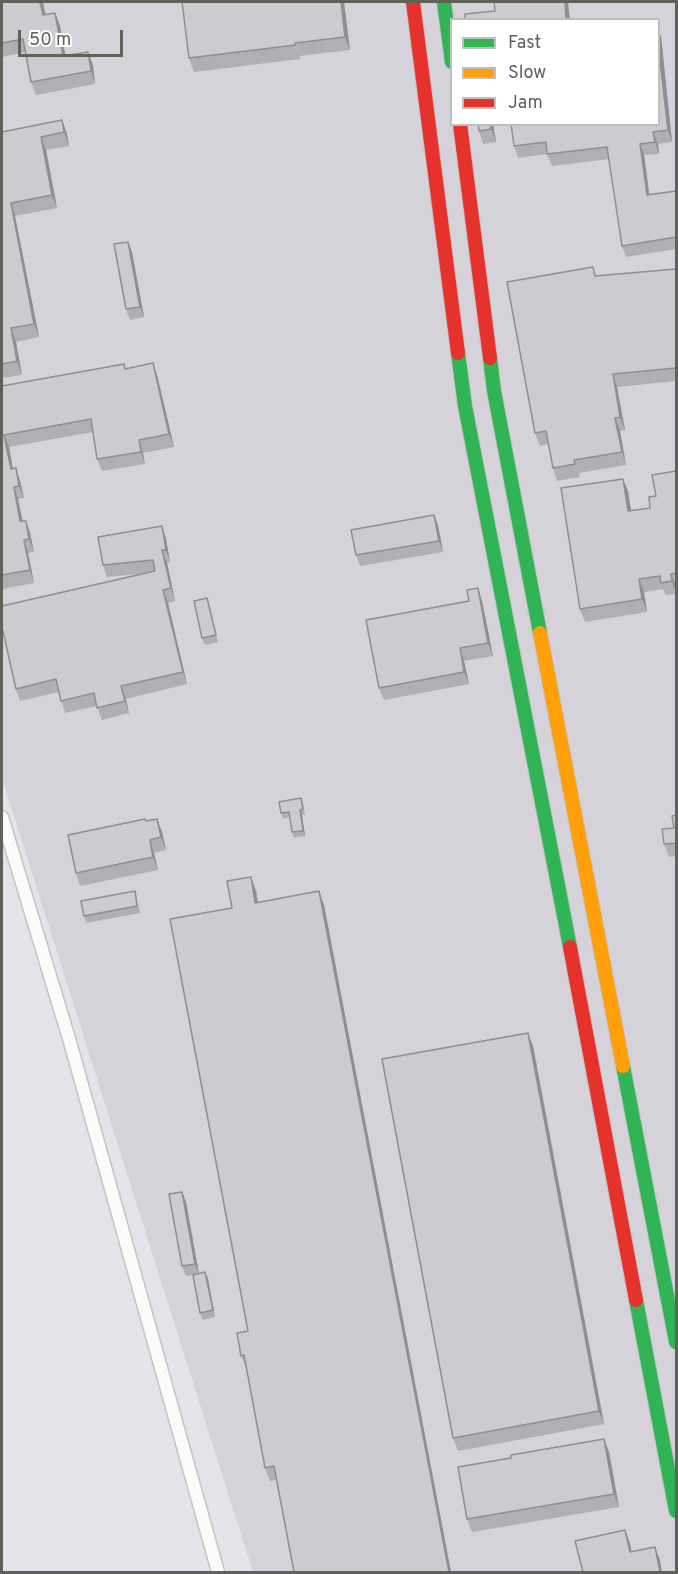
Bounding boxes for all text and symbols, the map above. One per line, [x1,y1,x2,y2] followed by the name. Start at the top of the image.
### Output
[21,18,126,56] scale bar
[450,18,660,126] legend
[29,29,71,52] text: 50 m
[508,32,541,55] text: Fast
[508,62,546,85] text: Slow
[508,92,543,115] text: Jam

